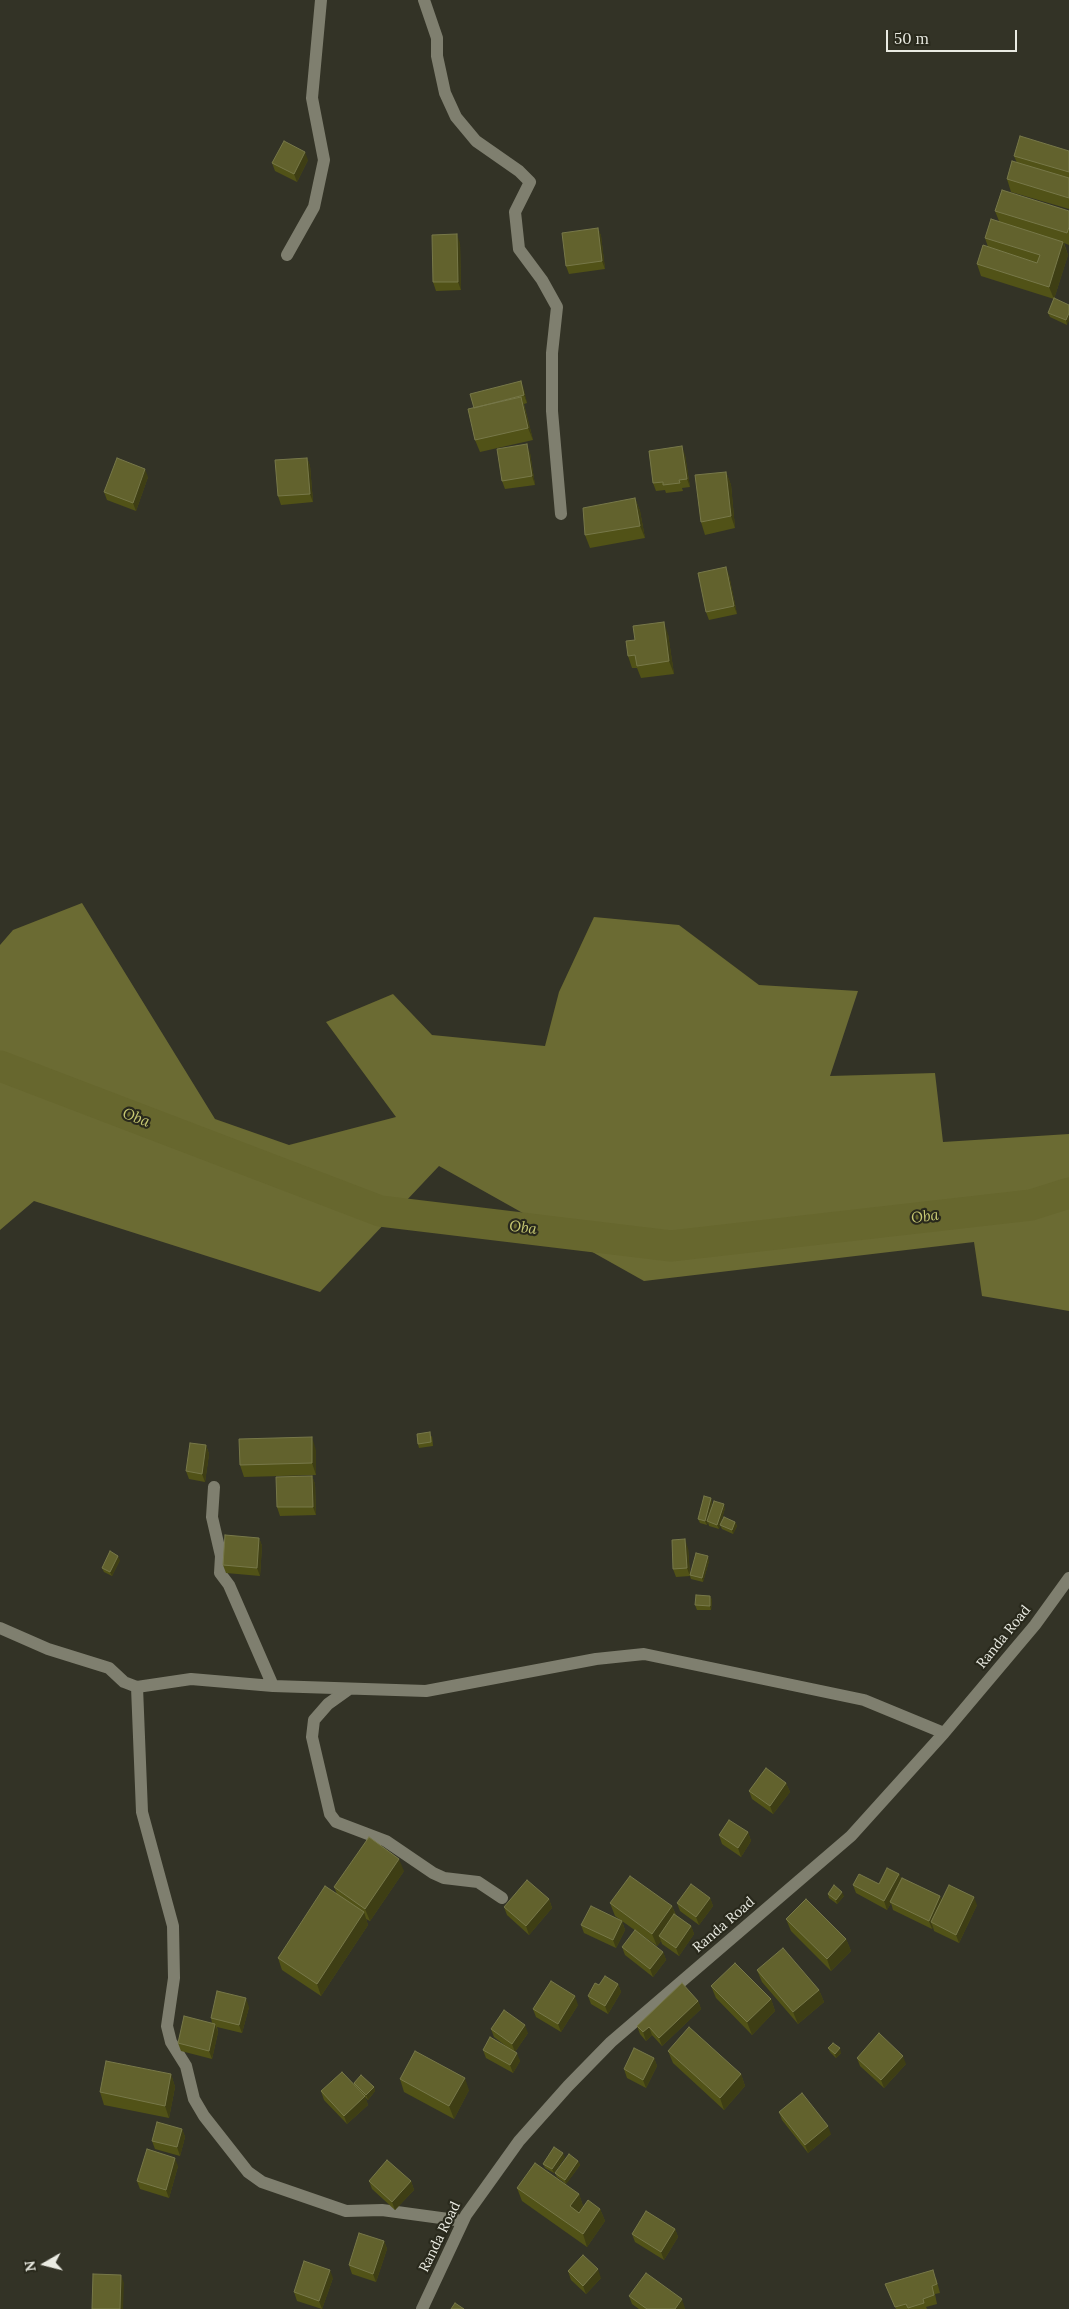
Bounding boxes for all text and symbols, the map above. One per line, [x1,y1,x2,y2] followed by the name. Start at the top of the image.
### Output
[889,20,1020,52] scale bar
[894,29,929,48] text: 50 m
[120,1105,152,1131] water label: Oba
[910,1206,940,1228] water label: Oba
[508,1217,538,1239] water label: Oba
[973,1602,1035,1672] street label: Randa Road
[690,1894,758,1956] street label: Randa Road
[416,2199,464,2275] street label: Randa Road
[20,2239,70,2289] north arrow
[20,2259,40,2273] text: N

